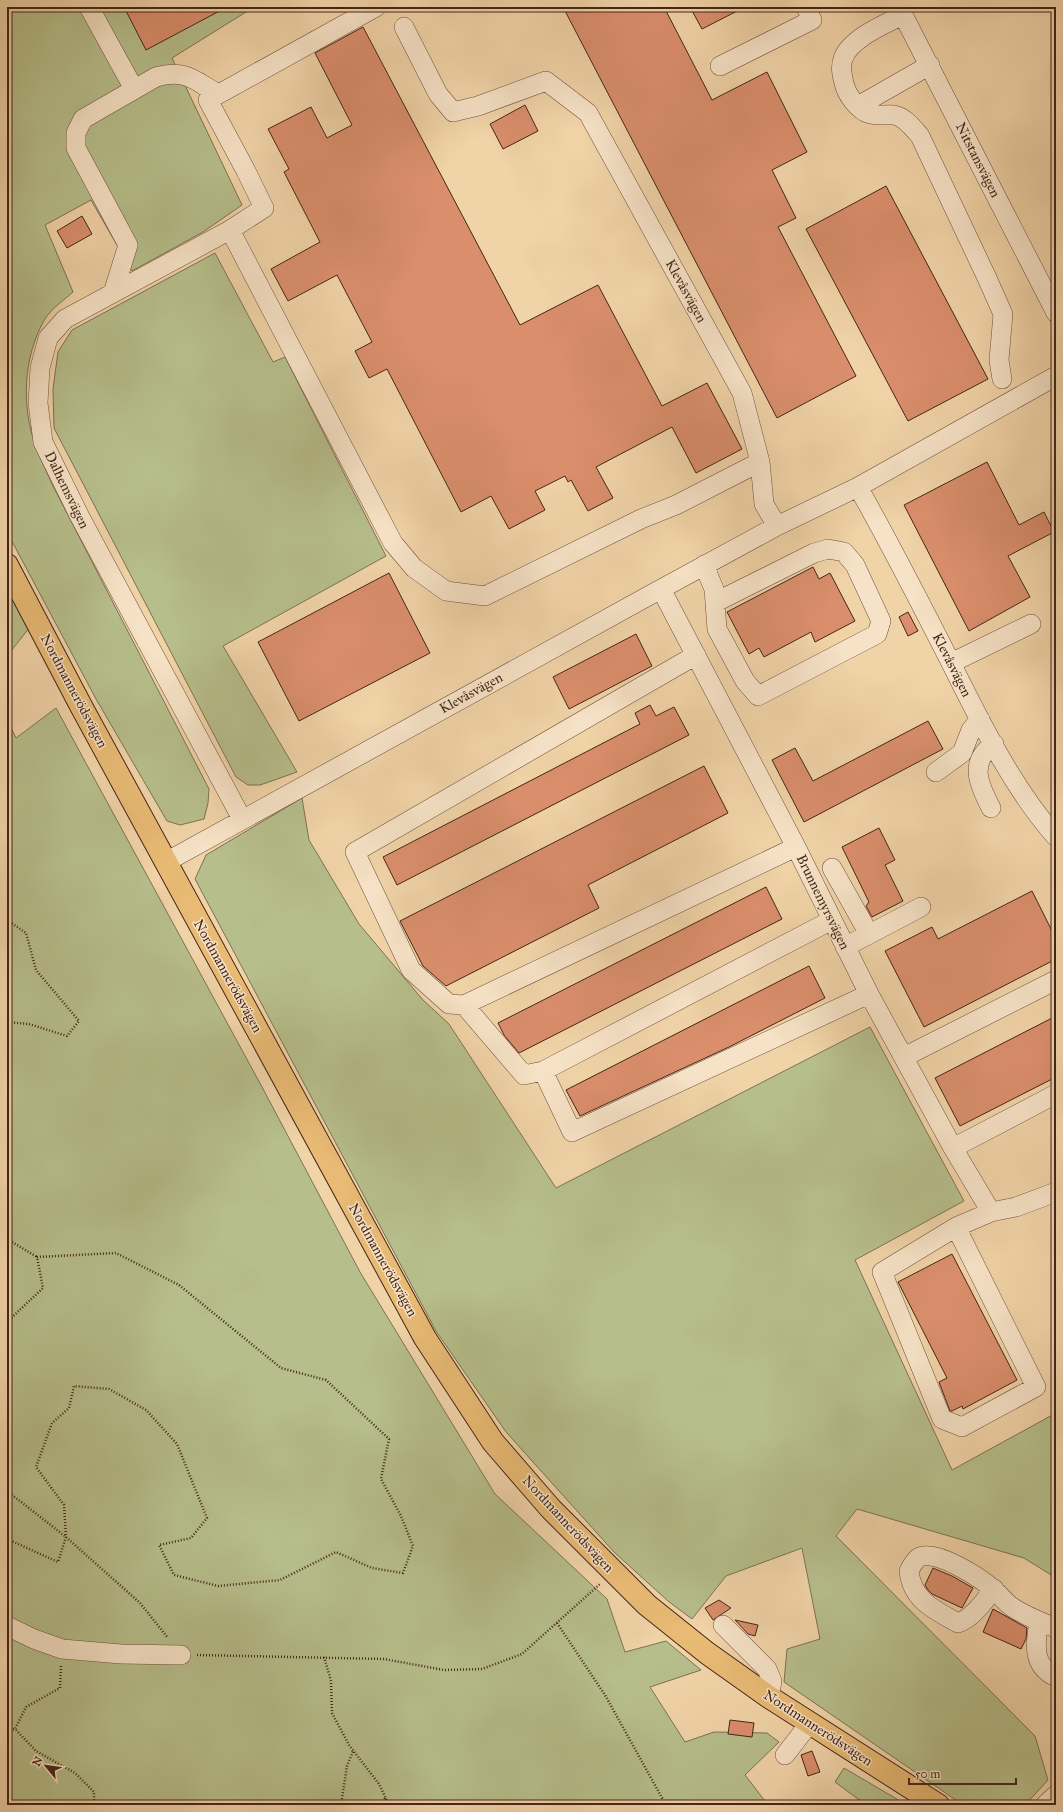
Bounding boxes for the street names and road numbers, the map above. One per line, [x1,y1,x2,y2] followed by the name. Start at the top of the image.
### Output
[952,120,1004,201] street label: Nitstansvägen
[662,256,711,326] street label: Klevåsvägen
[41,449,93,532] street label: Dalhemsvägen
[929,630,976,700] street label: Klevåsvägen
[37,631,111,751] street label: Nordmannerödsvägen
[436,668,506,717] street label: Klevåsvägen
[793,852,854,953] street label: Brunnemyrsvägen
[190,916,266,1036] street label: Nordmannerödsvägen
[345,1200,421,1320] street label: Nordmannerödsvägen
[519,1472,618,1576] street label: Nordmannerödsvägen
[760,1686,876,1770] street label: Nordmannerödsvägen

